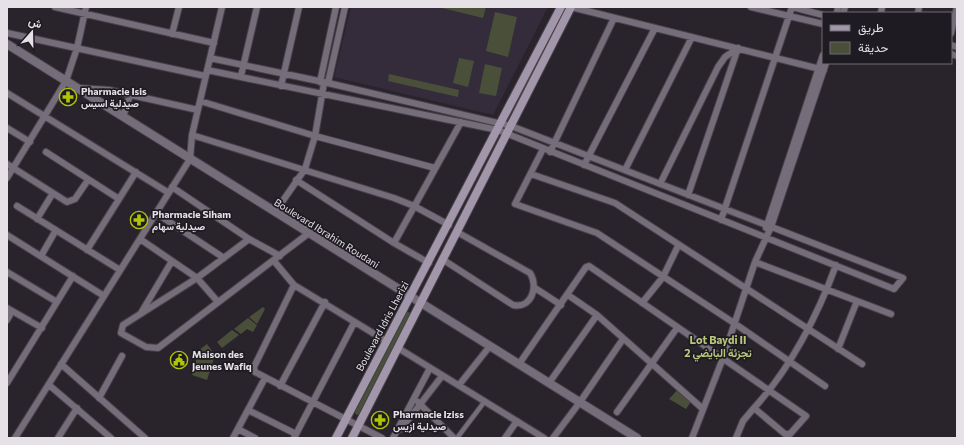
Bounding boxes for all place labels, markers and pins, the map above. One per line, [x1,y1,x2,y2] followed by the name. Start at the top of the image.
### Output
[81,85,147,110] place label: Pharmacie Isis صيدلية اسيس
[58,87,78,107] pharmacy icon: Pharmacie Isis صيدلية اسيس
[152,208,231,233] place label: Pharmacie Siham صيدلية سهام
[129,210,149,230] pharmacy icon: Pharmacie Siham صيدلية سهام
[192,348,252,372] place label: Maison des Jeunes Wafiq
[169,350,189,370] public building icon: Maison des Jeunes Wafiq
[393,408,464,433] place label: Pharmacie Iziss صيدلية ازيس
[370,410,390,430] pharmacy icon: Pharmacie Iziss صيدلية ازيس

